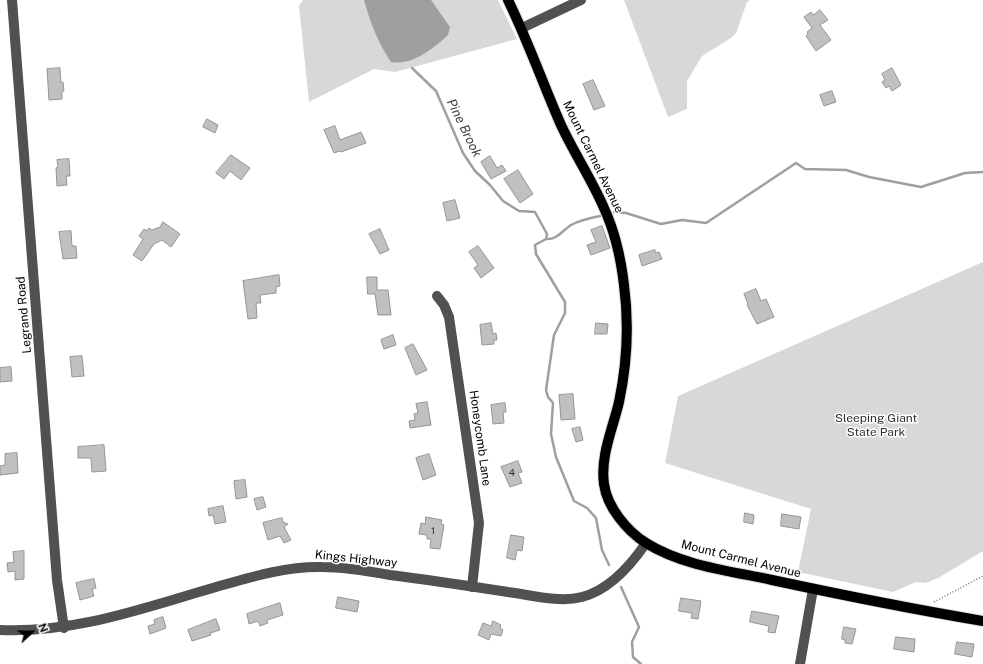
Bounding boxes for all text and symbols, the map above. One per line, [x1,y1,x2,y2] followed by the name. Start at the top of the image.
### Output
[443,96,485,160] water label: Pine Brook
[560,99,626,215] street label: Mount Carmel Avenue
[13,276,35,354] street label: Legrand Road
[466,389,494,487] street label: Honeycomb Lane
[835,411,917,439] park label: Sleeping Giant State Park
[509,467,515,479] house number: 4
[431,525,435,537] house number: 1
[680,537,802,581] street label: Mount Carmel Avenue
[314,548,398,570] street label: Kings Highway
[12,612,52,652] north arrow
[36,622,50,634] text: N

